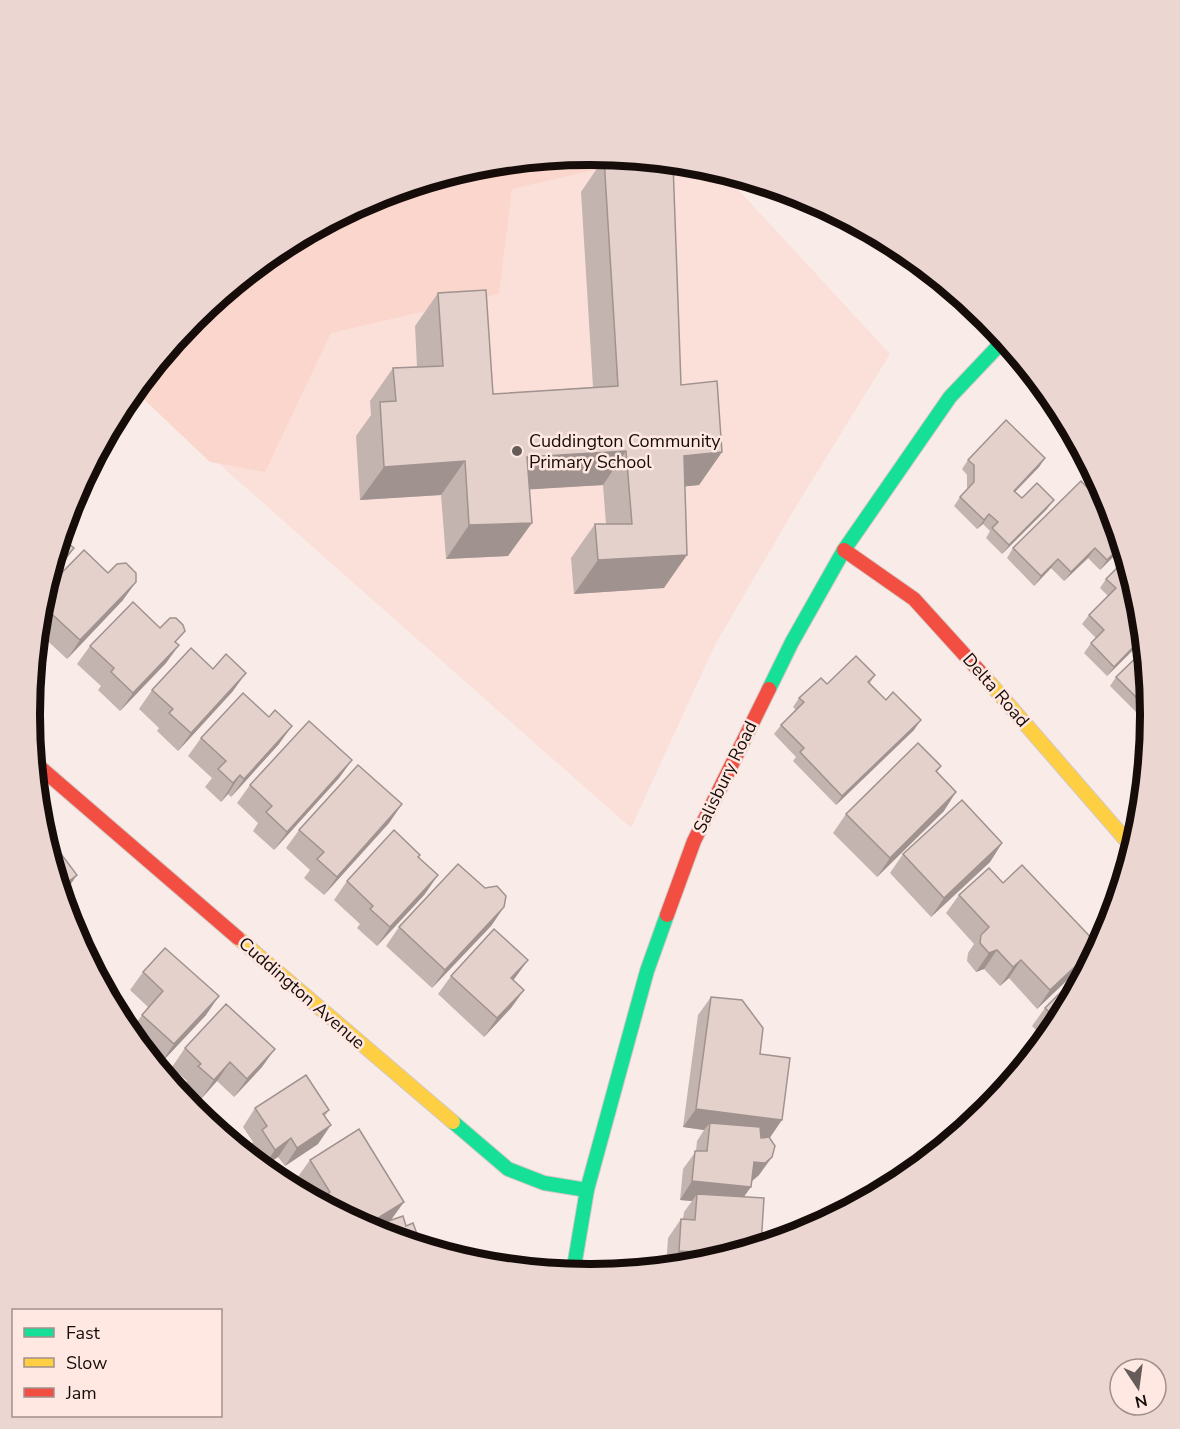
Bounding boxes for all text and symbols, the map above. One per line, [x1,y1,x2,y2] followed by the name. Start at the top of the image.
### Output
[529,429,721,474] place label: Cuddington Community Primary School
[510,444,524,458] marker: Cuddington Community Primary School
[957,648,1035,732] street label: Delta Road
[687,717,763,837] street label: Salisbury Road
[234,931,370,1055] street label: Cuddington Avenue
[12,1309,222,1417] legend
[66,1321,101,1345] text: Fast
[66,1351,107,1375] text: Slow
[1108,1357,1168,1417] north arrow
[65,1381,97,1405] text: Jam
[1133,1389,1149,1413] text: N

